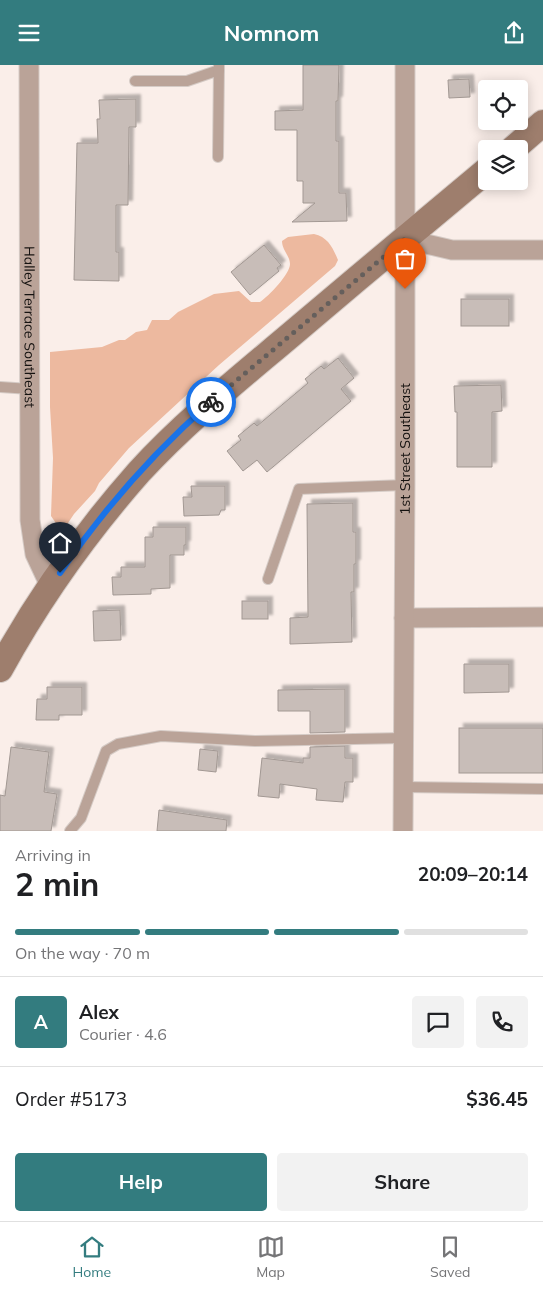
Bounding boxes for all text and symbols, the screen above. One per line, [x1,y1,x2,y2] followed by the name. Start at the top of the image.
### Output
[15,19,43,47] icon: menu
[224,19,319,47] text: Nomnom
[500,19,528,47] icon: share
[478,80,528,190] map controls
[478,80,528,130] button: locate
[478,140,528,190] button: layers
[384,238,426,289] pin
[391,245,419,273] icon: bag
[20,246,39,408] street label: Halley Terrace Southeast
[186,377,236,427] courier
[396,383,414,515] street label: 1st Street Southeast
[197,388,225,416] icon: bike
[39,522,81,573] pin
[46,529,74,557] icon: home
[15,845,91,865] text: Arriving in
[418,862,528,886] text: 20:09–20:14
[15,864,99,904] text: 2 min
[15,943,150,963] text: On the way · 70 m
[412,996,464,1048] button: chat
[476,996,528,1048] button: phone
[79,1000,119,1024] text: Alex
[34,1010,48,1034] text: A
[79,1024,167,1044] text: Courier · 4.6
[15,1087,127,1111] text: Order #5173
[466,1087,528,1111] text: $36.45
[15,1153,267,1211] button: Help
[277,1153,528,1211] button: Share
[73,1233,111,1281] tab: Home
[256,1233,285,1281] tab: Map
[430,1233,470,1281] tab: Saved

